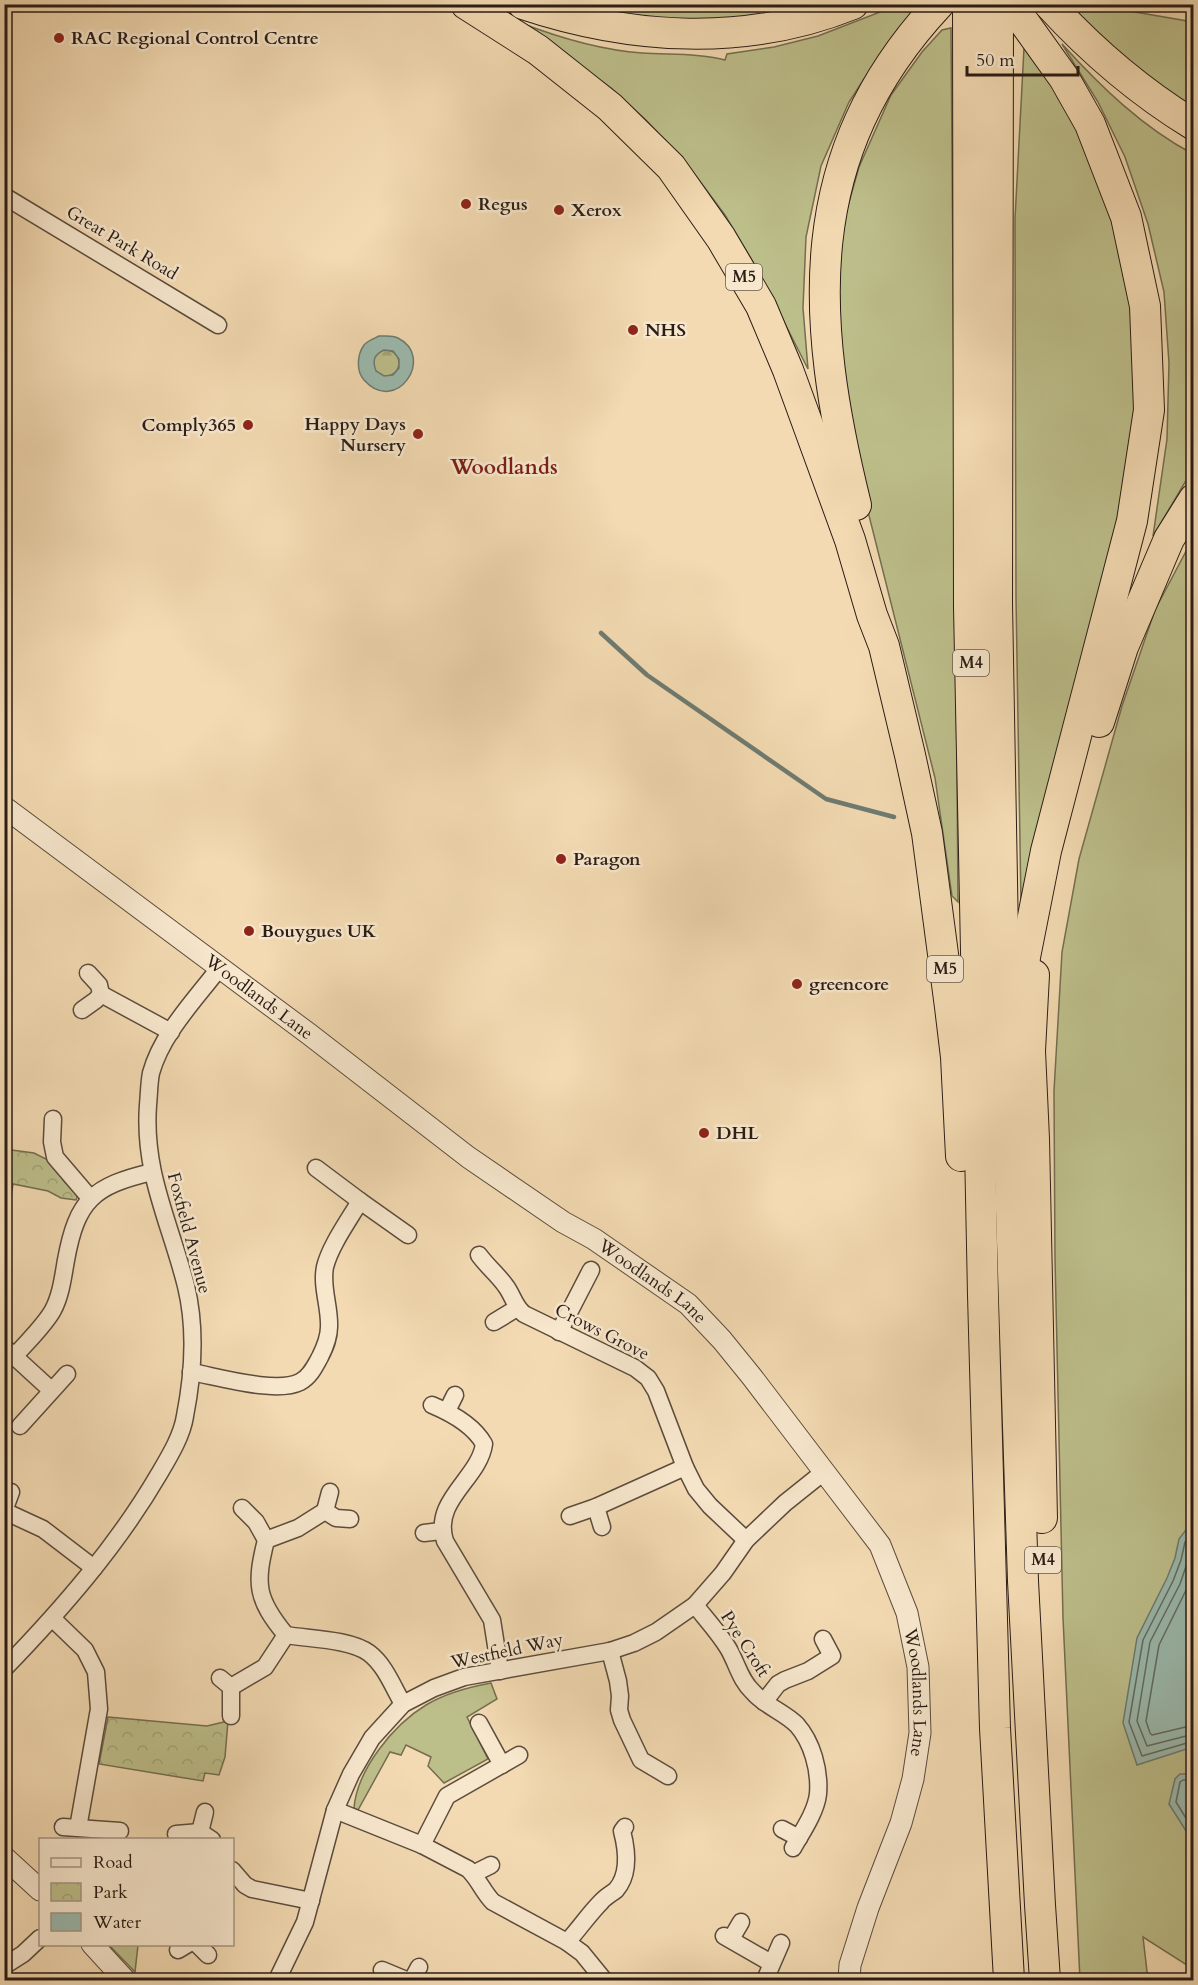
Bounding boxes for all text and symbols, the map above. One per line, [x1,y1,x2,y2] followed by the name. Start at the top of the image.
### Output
[71,26,319,51] place label: RAC Regional Control Centre
[52,31,66,45] marker: RAC Regional Control Centre
[967,39,1078,77] scale bar
[976,48,1015,73] text: 50 m
[478,192,528,217] place label: Regus
[459,197,473,211] marker: Regus
[571,198,622,223] place label: Xerox
[61,200,183,286] street label: Great Park Road
[552,203,566,217] marker: Xerox
[726,264,762,290] road number: M5
[645,318,686,343] place label: NHS
[626,323,640,337] marker: NHS
[304,412,407,458] place label: Happy Days Nursery
[142,413,236,438] place label: Comply365
[241,418,255,432] marker: Comply365
[411,427,425,441] marker: Happy Days Nursery
[449,453,558,482] district label: Woodlands
[953,650,989,676] road number: M4
[573,847,641,872] place label: Paragon
[554,852,568,866] marker: Paragon
[261,919,377,944] place label: Bouygues UK
[242,924,256,938] marker: Bouygues UK
[199,948,318,1045] street label: Woodlands Lane
[927,956,963,982] road number: M5
[809,972,889,997] place label: greencore
[790,977,804,991] marker: greencore
[716,1121,759,1146] place label: DHL
[697,1126,711,1140] marker: DHL
[161,1170,217,1296] street label: Foxfield Avenue
[592,1233,713,1329] street label: Woodlands Lane
[550,1297,654,1367] street label: Crows Grove
[1025,1547,1061,1573] road number: M4
[714,1606,776,1682] street label: Pye Croft
[898,1625,933,1759] street label: Woodlands Lane
[448,1627,566,1675] street label: Westfield Way
[39,1838,234,1946] legend
[93,1850,133,1875] text: Road
[93,1880,128,1905] text: Park
[92,1910,142,1935] text: Water

